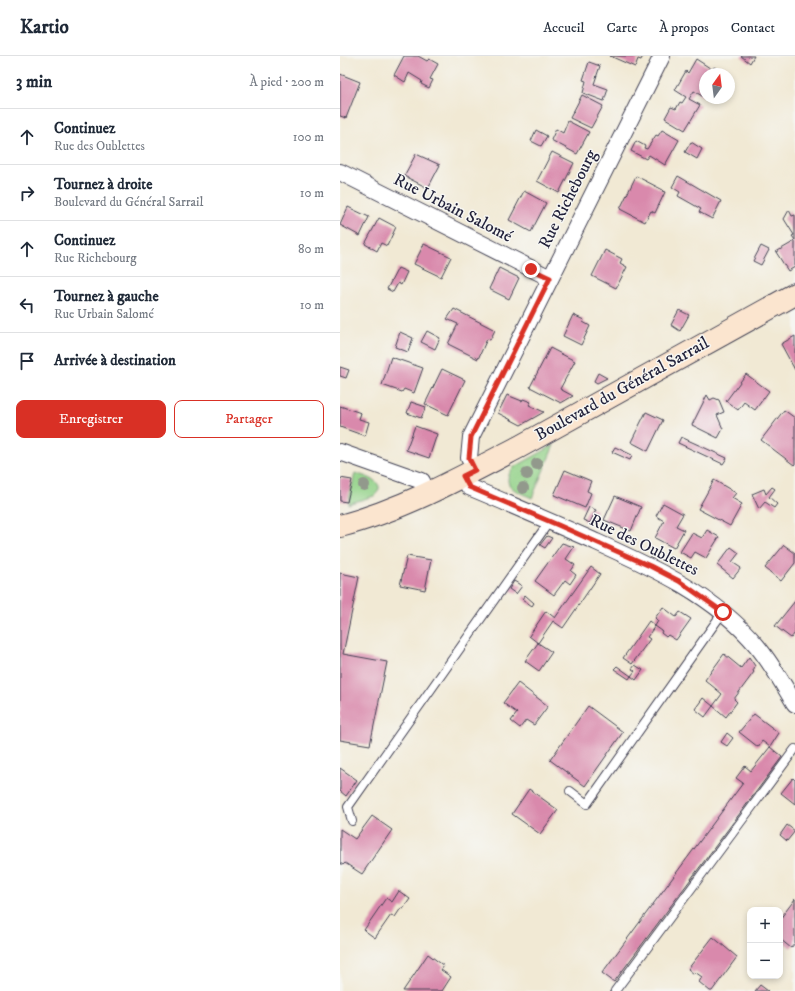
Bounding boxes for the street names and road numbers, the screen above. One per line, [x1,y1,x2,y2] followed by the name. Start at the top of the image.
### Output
[534,145,603,252] street label: Rue Richebourg
[390,169,516,247] street label: Rue Urbain Salomé
[531,332,713,446] street label: Boulevard du Général Sarrail
[586,509,703,581] street label: Rue des Oublettes

